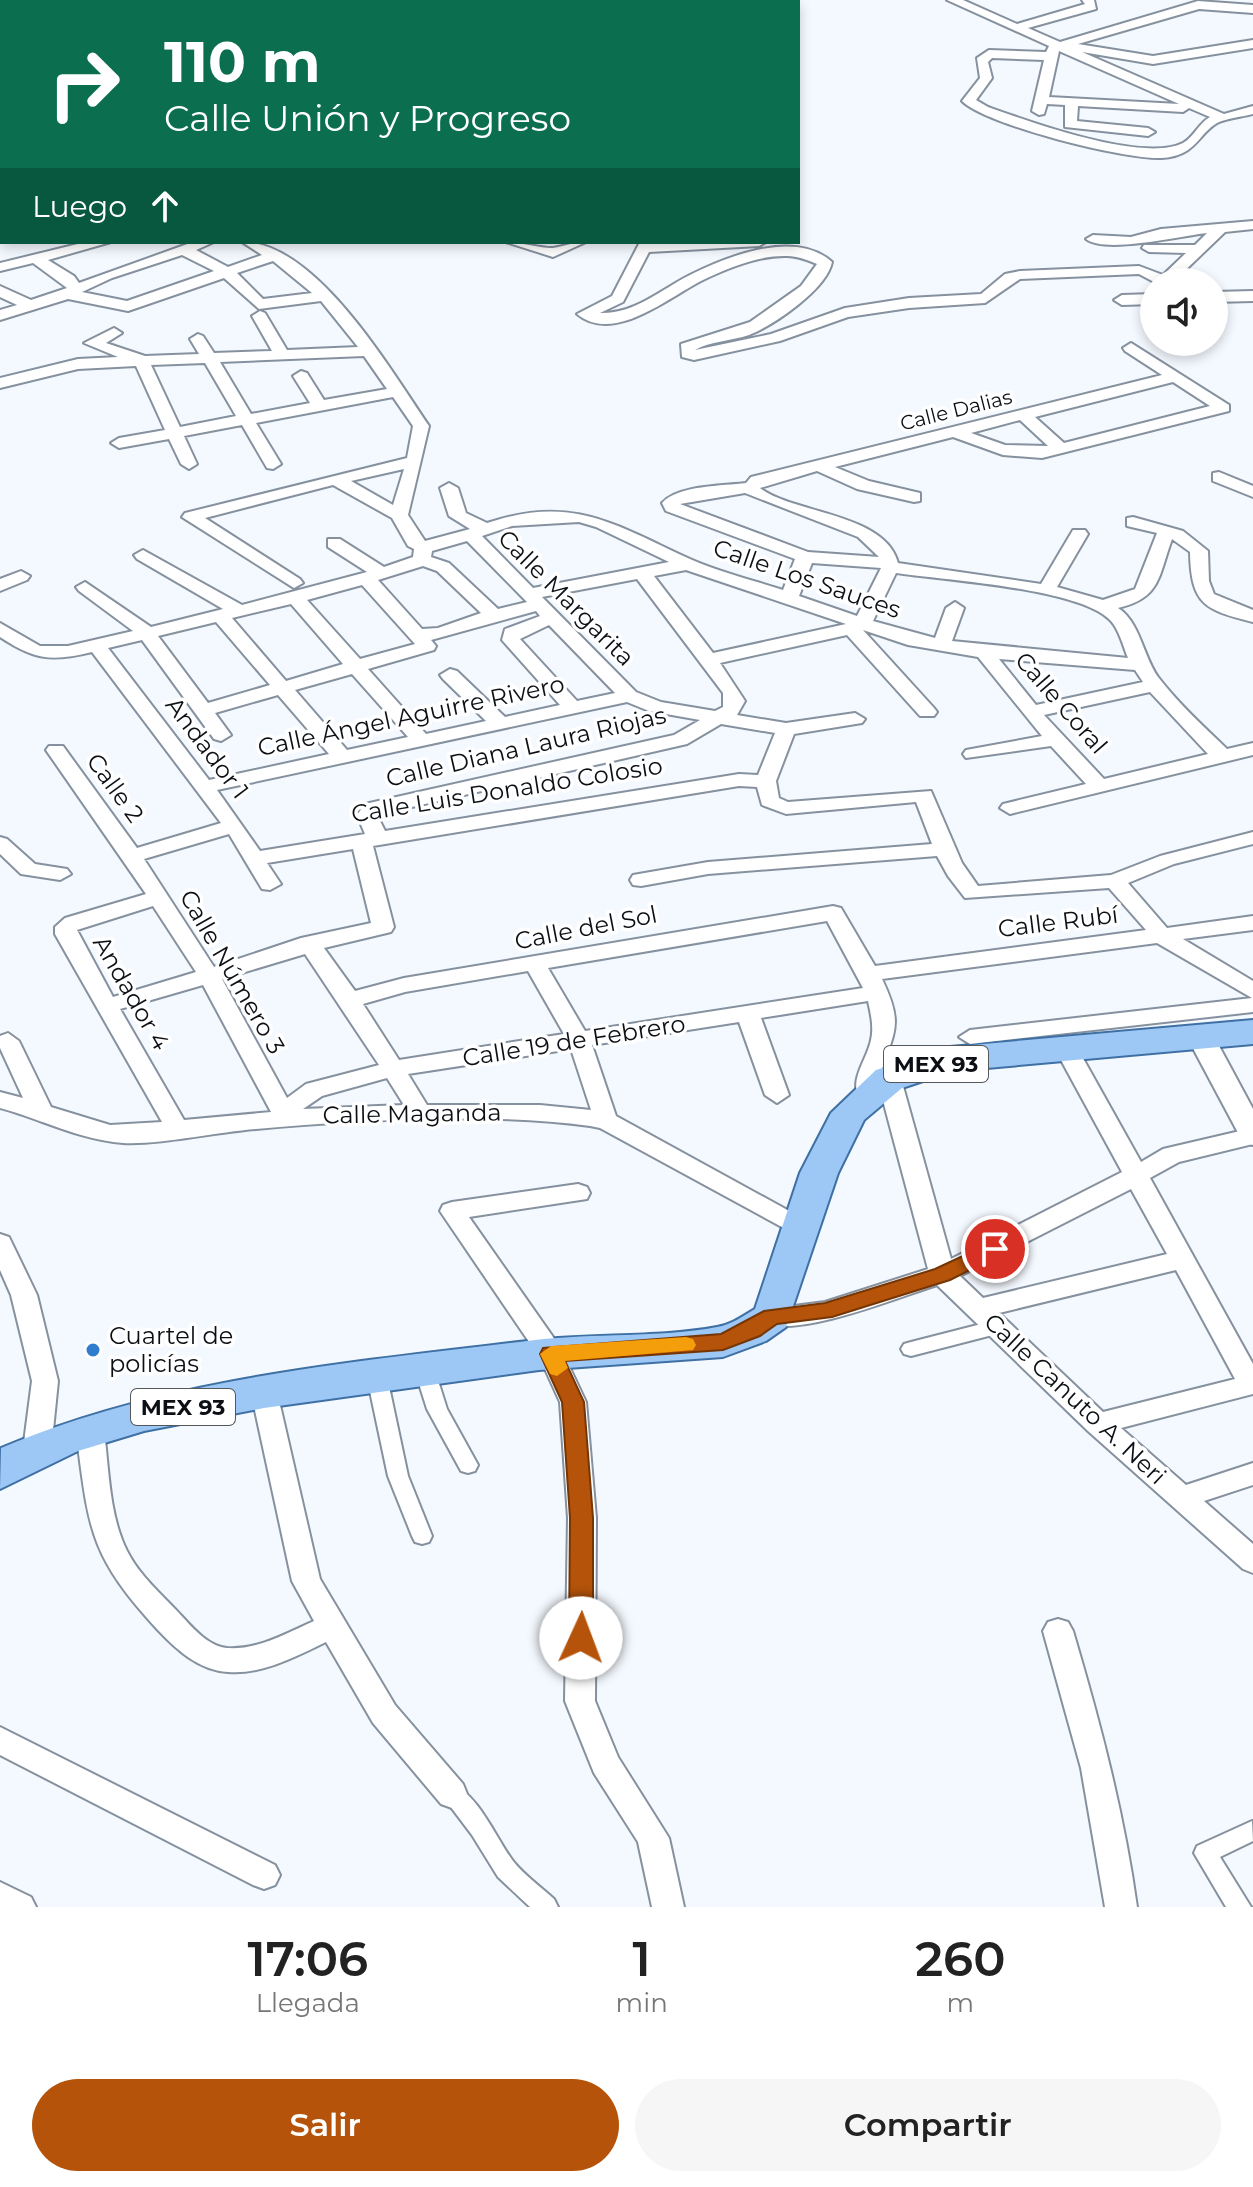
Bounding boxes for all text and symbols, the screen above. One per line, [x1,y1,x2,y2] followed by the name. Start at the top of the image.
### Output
[164,28,321,96] text: 110 m
[32,32,136,136] icon: right
[164,96,571,140] text: Calle Unión y Progreso
[143,184,187,228] icon: ahead
[32,188,127,225] text: Luego
[1140,268,1228,356] map controls
[1140,268,1228,356] button: sound
[898,384,1015,435] street label: Calle Dalias
[492,523,641,672] street label: Calle Margarita
[710,533,905,624] street label: Calle Los Sauces
[1009,646,1113,760] street label: Calle Coral
[255,669,567,762] street label: Calle Ángel Aguirre Rivero
[160,691,255,804] street label: Andador 1
[383,700,669,793] street label: Calle Diana Laura Riojas
[81,747,150,828] street label: Calle 2
[349,751,665,828] street label: Calle Luis Donaldo Colosio
[174,885,291,1059] street label: Calle Número 3
[512,899,660,956] street label: Calle del Sol
[996,900,1121,943] street label: Calle Rubí
[87,931,176,1055] street label: Andador 4
[461,1009,687,1072] street label: Calle 19 de Febrero
[884,1046,988,1082] road number: MEX 93
[322,1097,502,1130] street label: Calle Maganda
[961,1215,1029,1283] pin
[973,1227,1017,1271] icon: arrive
[978,1307,1172,1490] street label: Calle Canuto A. Neri
[109,1321,233,1378] place label: Cuartel de policías
[84,1341,102,1359] marker: Cuartel de policías
[131,1389,235,1425] road number: MEX 93
[539,1596,623,1680] position arrow
[247,1930,368,1988] text: 17:06
[632,1930,651,1988] text: 1
[915,1930,1006,1988] text: 260
[256,1987,360,2019] text: Llegada
[616,1987,668,2019] text: min
[947,1987,974,2019] text: m
[32,2079,619,2171] button: Salir
[635,2079,1221,2171] button: Compartir

